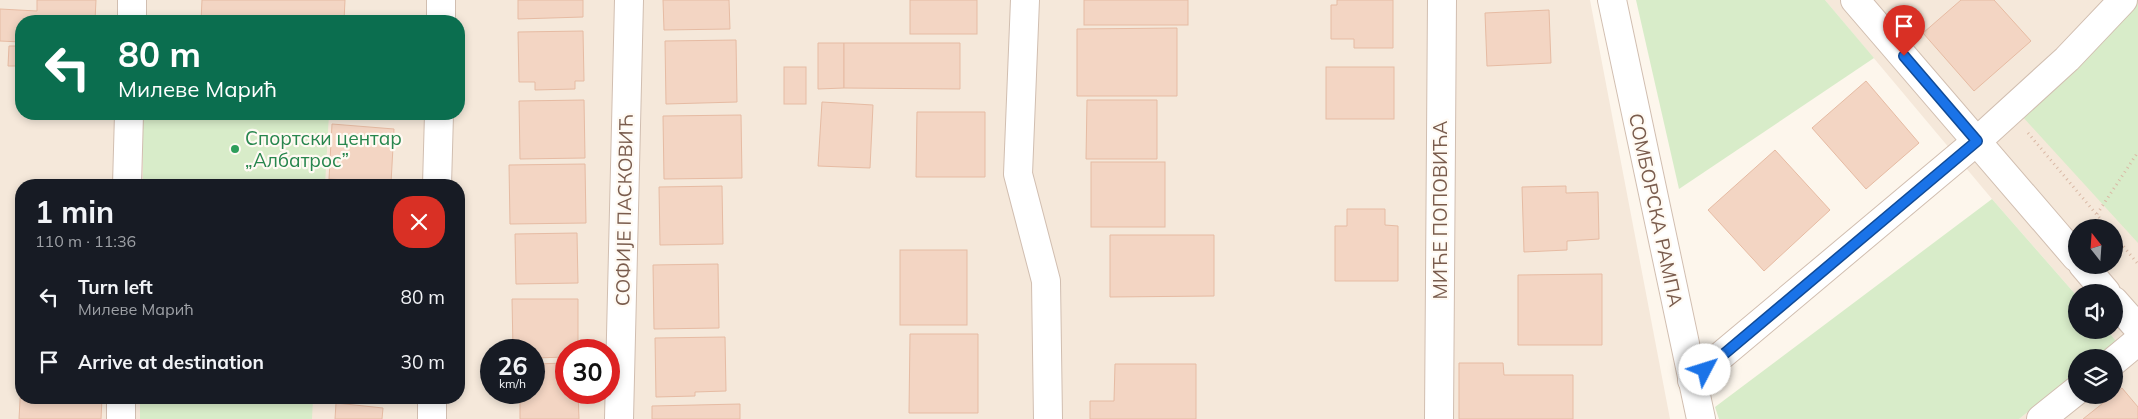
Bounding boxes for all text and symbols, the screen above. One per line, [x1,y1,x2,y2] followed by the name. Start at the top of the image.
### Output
[1883,5,1925,56] pin
[1890,12,1918,40] icon: arrive
[118,32,201,76] text: 80 m
[35,35,100,100] icon: left
[118,75,277,103] text: Милеве Марић
[1624,111,1688,309] street label: СОМБОРСКА РАМПА
[610,114,638,306] street label: СОФИЈЕ ПАСКОВИЋ
[1428,121,1452,299] street label: МИЋЕ ПОПОВИЋА
[245,126,402,172] place label: Спортски центар „Албатрос”
[229,143,241,155] marker: Спортски центар „Албатрос”
[35,193,114,231] text: 1 min
[393,196,445,248] button: close
[2068,219,2122,274] north arrow
[2068,219,2123,404] map controls
[35,231,136,251] text: 110 m · 11:36
[78,275,153,299] text: Turn left
[35,283,63,311] icon: left
[2068,284,2123,339] button: sound
[401,285,445,309] text: 80 m
[78,299,194,319] text: Милеве Марић
[555,339,620,404] speed limit sign: 30
[1678,343,1730,395] position arrow
[35,348,63,376] icon: arrive
[2068,349,2123,404] button: layers
[78,350,264,374] text: Arrive at destination
[401,350,445,374] text: 30 m
[497,350,528,381] text: 26
[499,376,526,391] text: km/h

